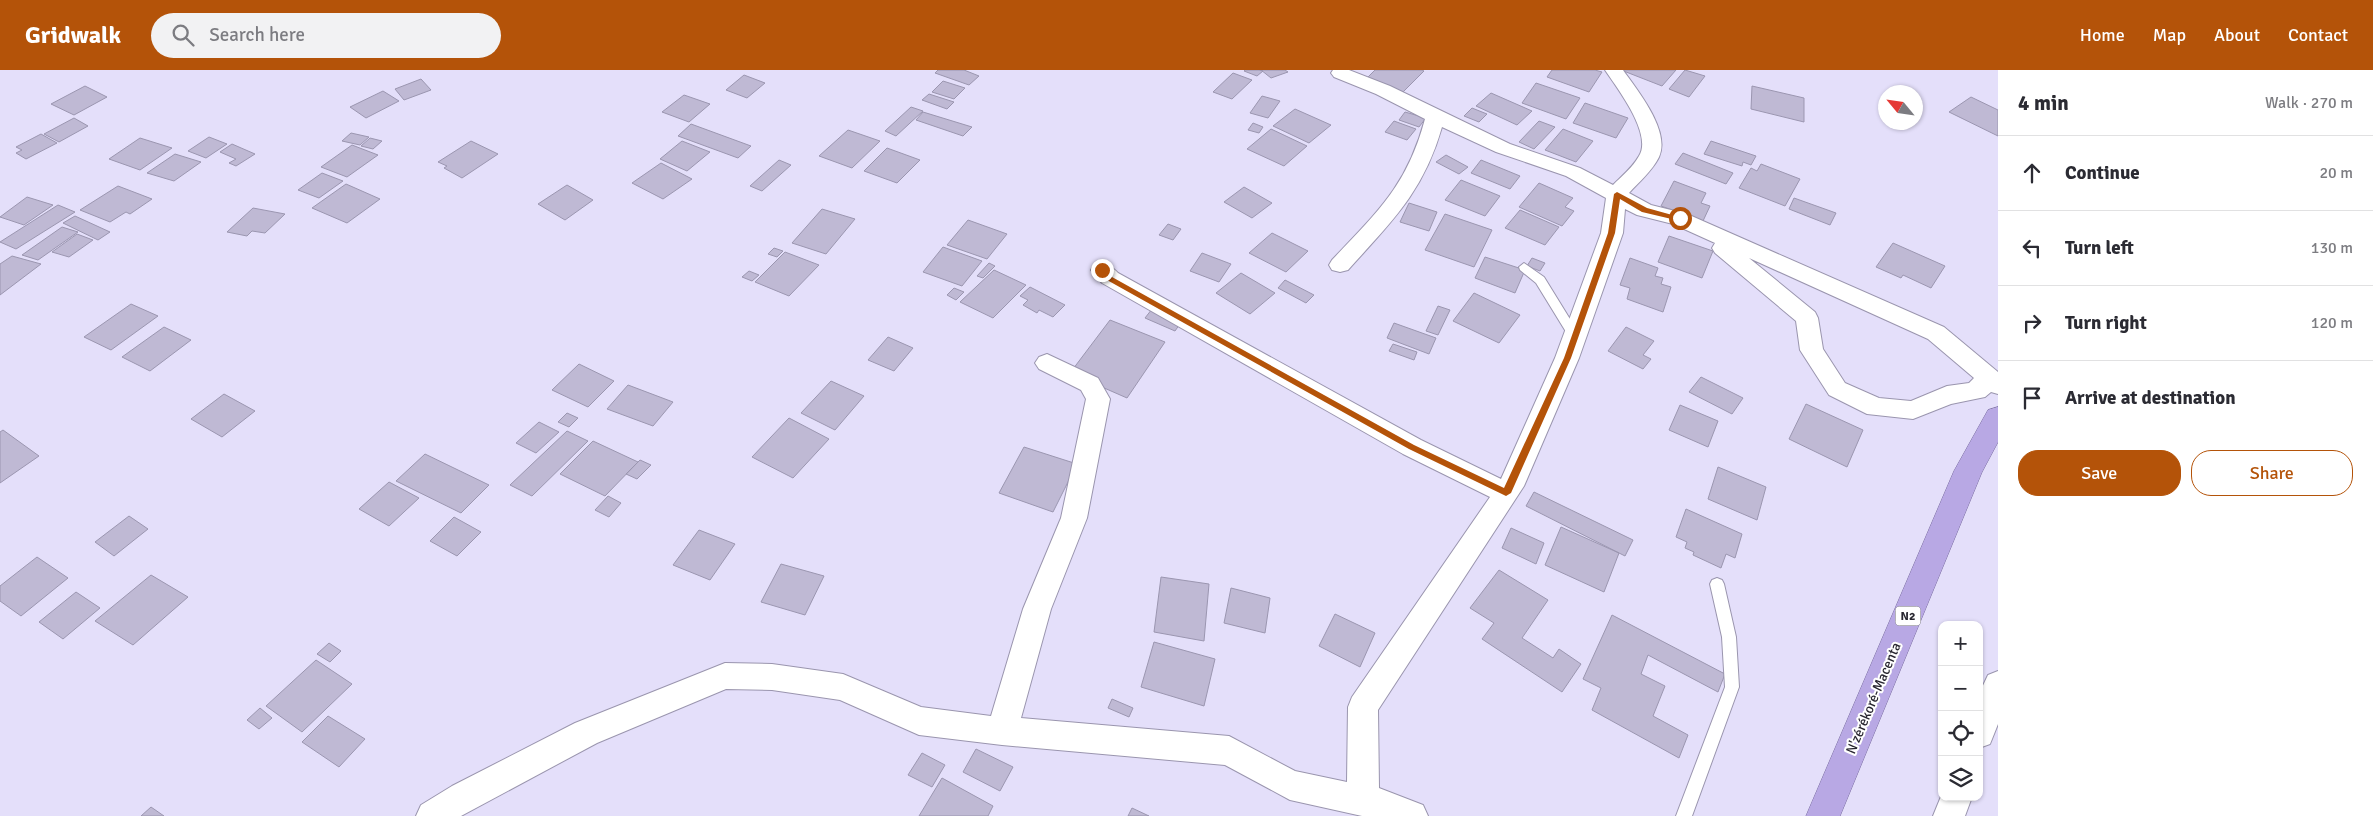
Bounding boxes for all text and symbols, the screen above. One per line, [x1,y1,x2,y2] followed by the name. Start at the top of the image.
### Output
[151,13,501,58] search box
[25,20,121,50] text: Gridwalk
[169,21,197,49] icon: search
[209,23,305,47] text: Search here
[2080,24,2125,46] text: Home
[2153,24,2186,46] text: Map
[2214,24,2260,46] text: About
[2288,24,2348,46] text: Contact
[1878,85,1923,130] north arrow
[2018,90,2069,116] text: 4 min
[2265,93,2353,113] text: Walk · 270 m
[2018,159,2046,187] icon: ahead
[2065,161,2140,185] text: Continue
[2319,163,2353,183] text: 20 m
[1669,207,1692,230] route start
[2018,234,2046,262] icon: left
[2065,236,2134,260] text: Turn left
[2311,238,2353,258] text: 130 m
[1091,259,1114,282] route end
[2018,309,2046,337] icon: right
[2065,311,2147,335] text: Turn right
[2311,313,2353,333] text: 120 m
[2018,384,2046,412] icon: arrive
[2065,386,2236,410] text: Arrive at destination
[2018,450,2181,496] button: Save
[2191,450,2353,496] button: Share
[1896,606,1920,626] road number: N2
[1938,621,1983,801] map controls
[1938,621,1983,666] button: +
[1842,640,1905,757] street label: N'zérékoré-Macenta
[1938,666,1983,711] button: −
[1938,711,1983,756] button: locate
[1938,756,1983,801] button: layers

